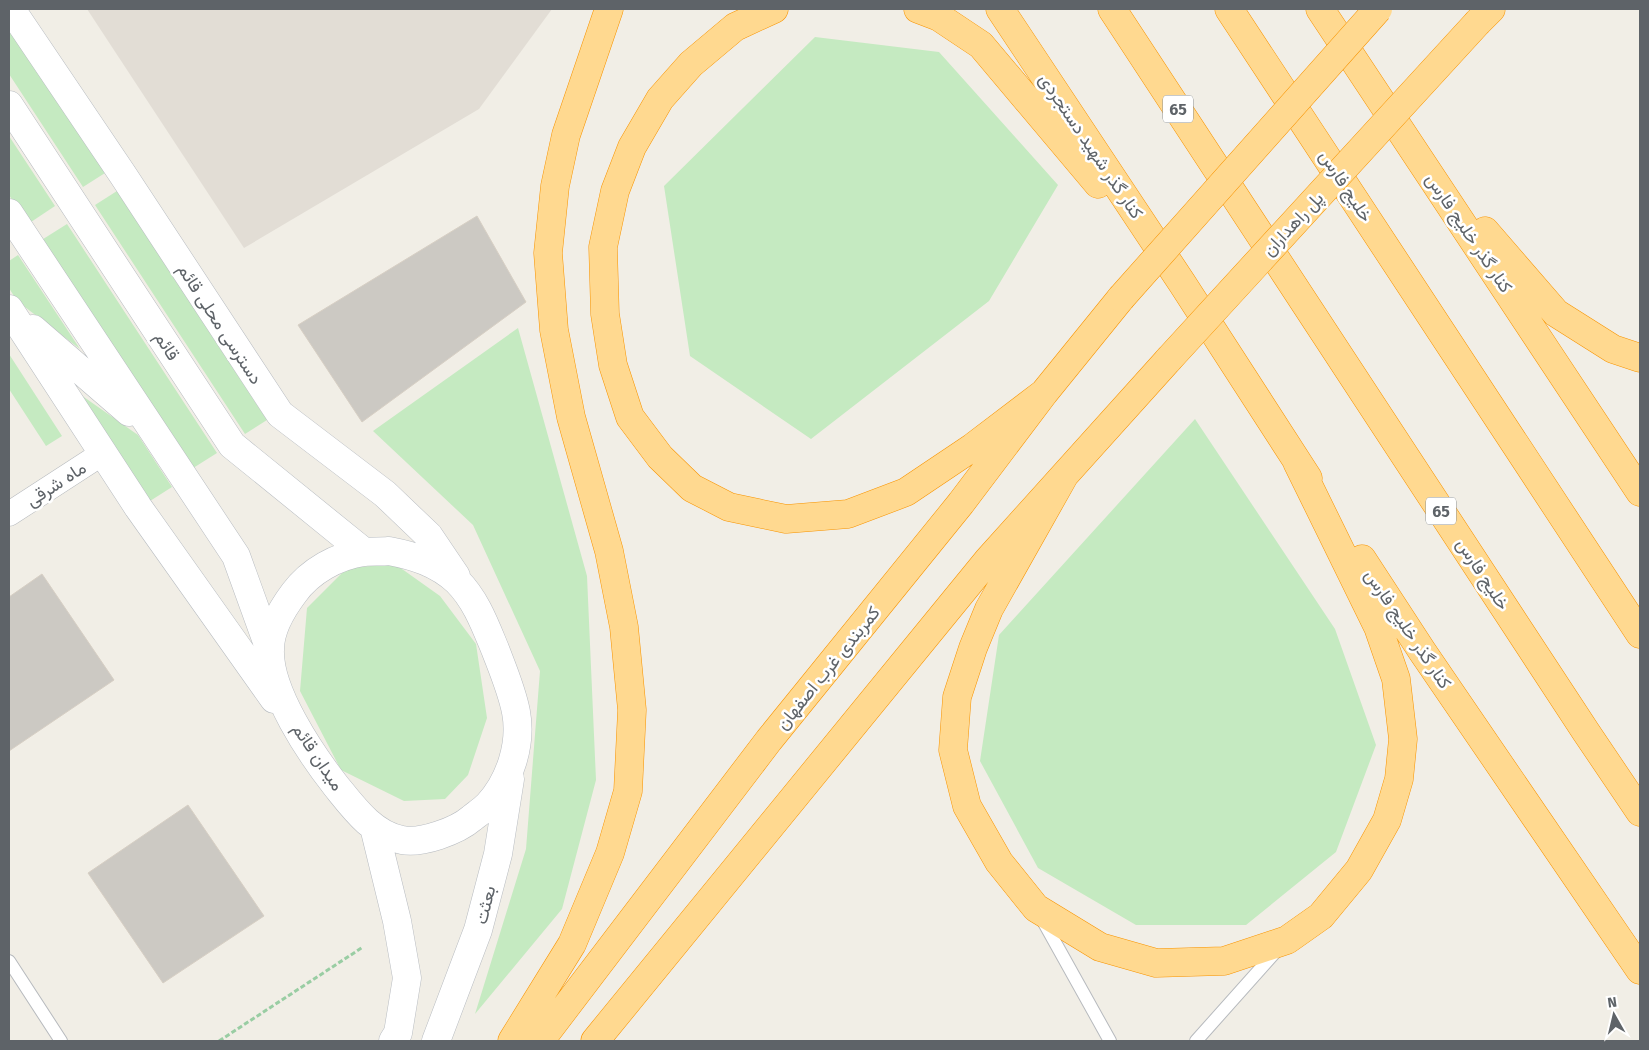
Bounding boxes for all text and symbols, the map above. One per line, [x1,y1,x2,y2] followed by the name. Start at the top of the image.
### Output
[1034,69,1148,223] street label: کنار گذر شهید دستجردی
[1163,96,1193,122] road number: 65
[1314,146,1377,227] street label: خلیج فارس
[1420,169,1517,298] street label: کنار گذر خلیج فارس
[1258,187,1329,261] street label: پل راهداران
[172,260,267,389] street label: دسترسی محلی قائم
[149,327,184,365] street label: قائم
[22,456,90,512] street label: ماه شرقی
[1426,498,1456,524] road number: 65
[1451,534,1514,615] street label: خلیج فارس
[1359,565,1456,694] street label: کنار گذر خلیج فارس
[771,602,885,734] street label: کمربندی غرب اصفهان
[287,719,349,796] street label: میدان قائم
[470,884,500,926] street label: بعثت
[1589,990,1639,1040] north arrow
[1606,994,1618,1012] text: N

